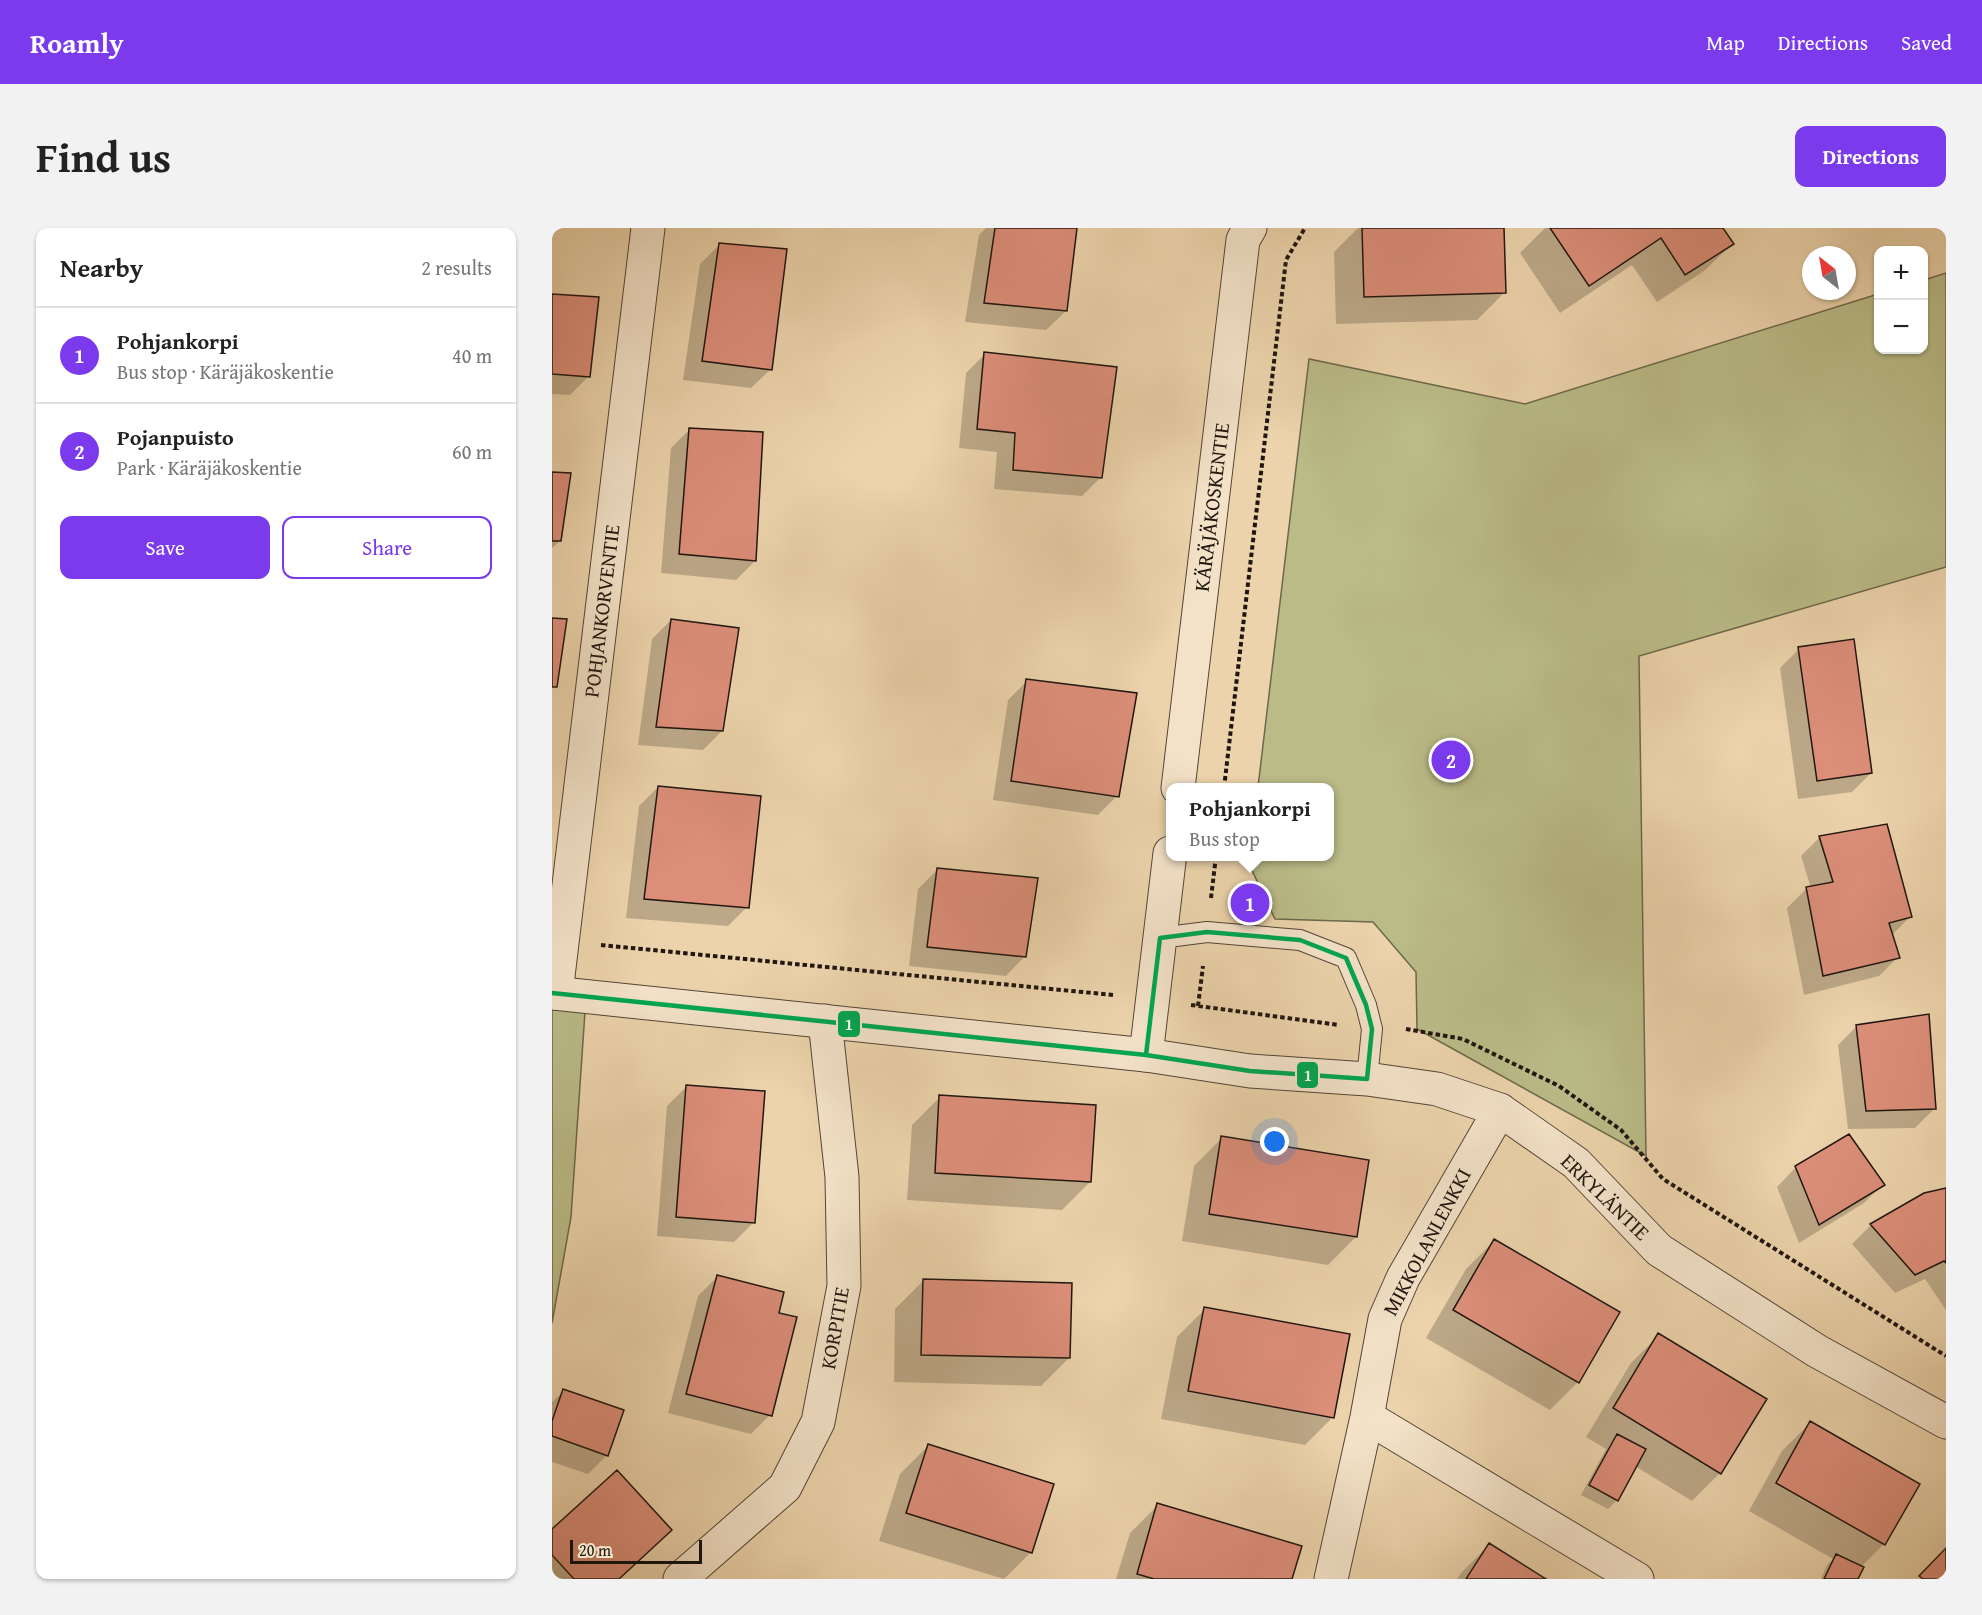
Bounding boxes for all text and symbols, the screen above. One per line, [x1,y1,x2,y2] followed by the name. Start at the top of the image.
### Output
[30,22,124,63] text: Roamly
[1706,27,1745,58] text: Map
[1778,27,1868,58] text: Directions
[1901,27,1952,58] text: Saved
[36,126,171,187] text: Find us
[1795,126,1946,187] button: Directions
[1802,246,1856,300] north arrow
[1874,246,1928,354] map controls
[1874,246,1928,300] button: +
[60,248,143,287] text: Nearby
[421,253,492,282] text: 2 results
[1874,300,1928,354] button: −
[117,325,239,357] text: Pohjankorpi
[74,341,85,370] text: 1
[452,341,492,370] text: 40 m
[117,357,334,386] text: Bus stop · Käräjäkoskentie
[1186,420,1237,593] street label: KÄRÄJÄKOSKENTIE
[117,421,234,453] text: Pojanpuisto
[74,437,85,466] text: 2
[452,437,492,466] text: 60 m
[117,453,302,482] text: Park · Käräjäkoskentie
[60,516,270,579] button: Save
[282,516,492,579] button: Share
[576,522,628,699] street label: POHJANKORVENTIE
[1432,738,1470,782] pin: 2
[1166,783,1334,861] popup
[1189,792,1311,824] text: Pohjankorpi
[1189,824,1260,853] text: Bus stop
[1230,880,1270,926] pin: 1
[837,1010,861,1038] line badge: 1
[845,1012,853,1036] text: 1
[1296,1061,1319,1089] line badge: 1
[1304,1063,1312,1087] text: 1
[1260,1127,1289,1156] your location
[1554,1146,1657,1247] street label: ERKYLÄNTIE
[1375,1162,1479,1321] street label: MIKKOLANLENKKI
[812,1284,857,1372] street label: KORPITIE
[570,1537,702,1564] scale bar
[579,1538,611,1562] text: 20 m

